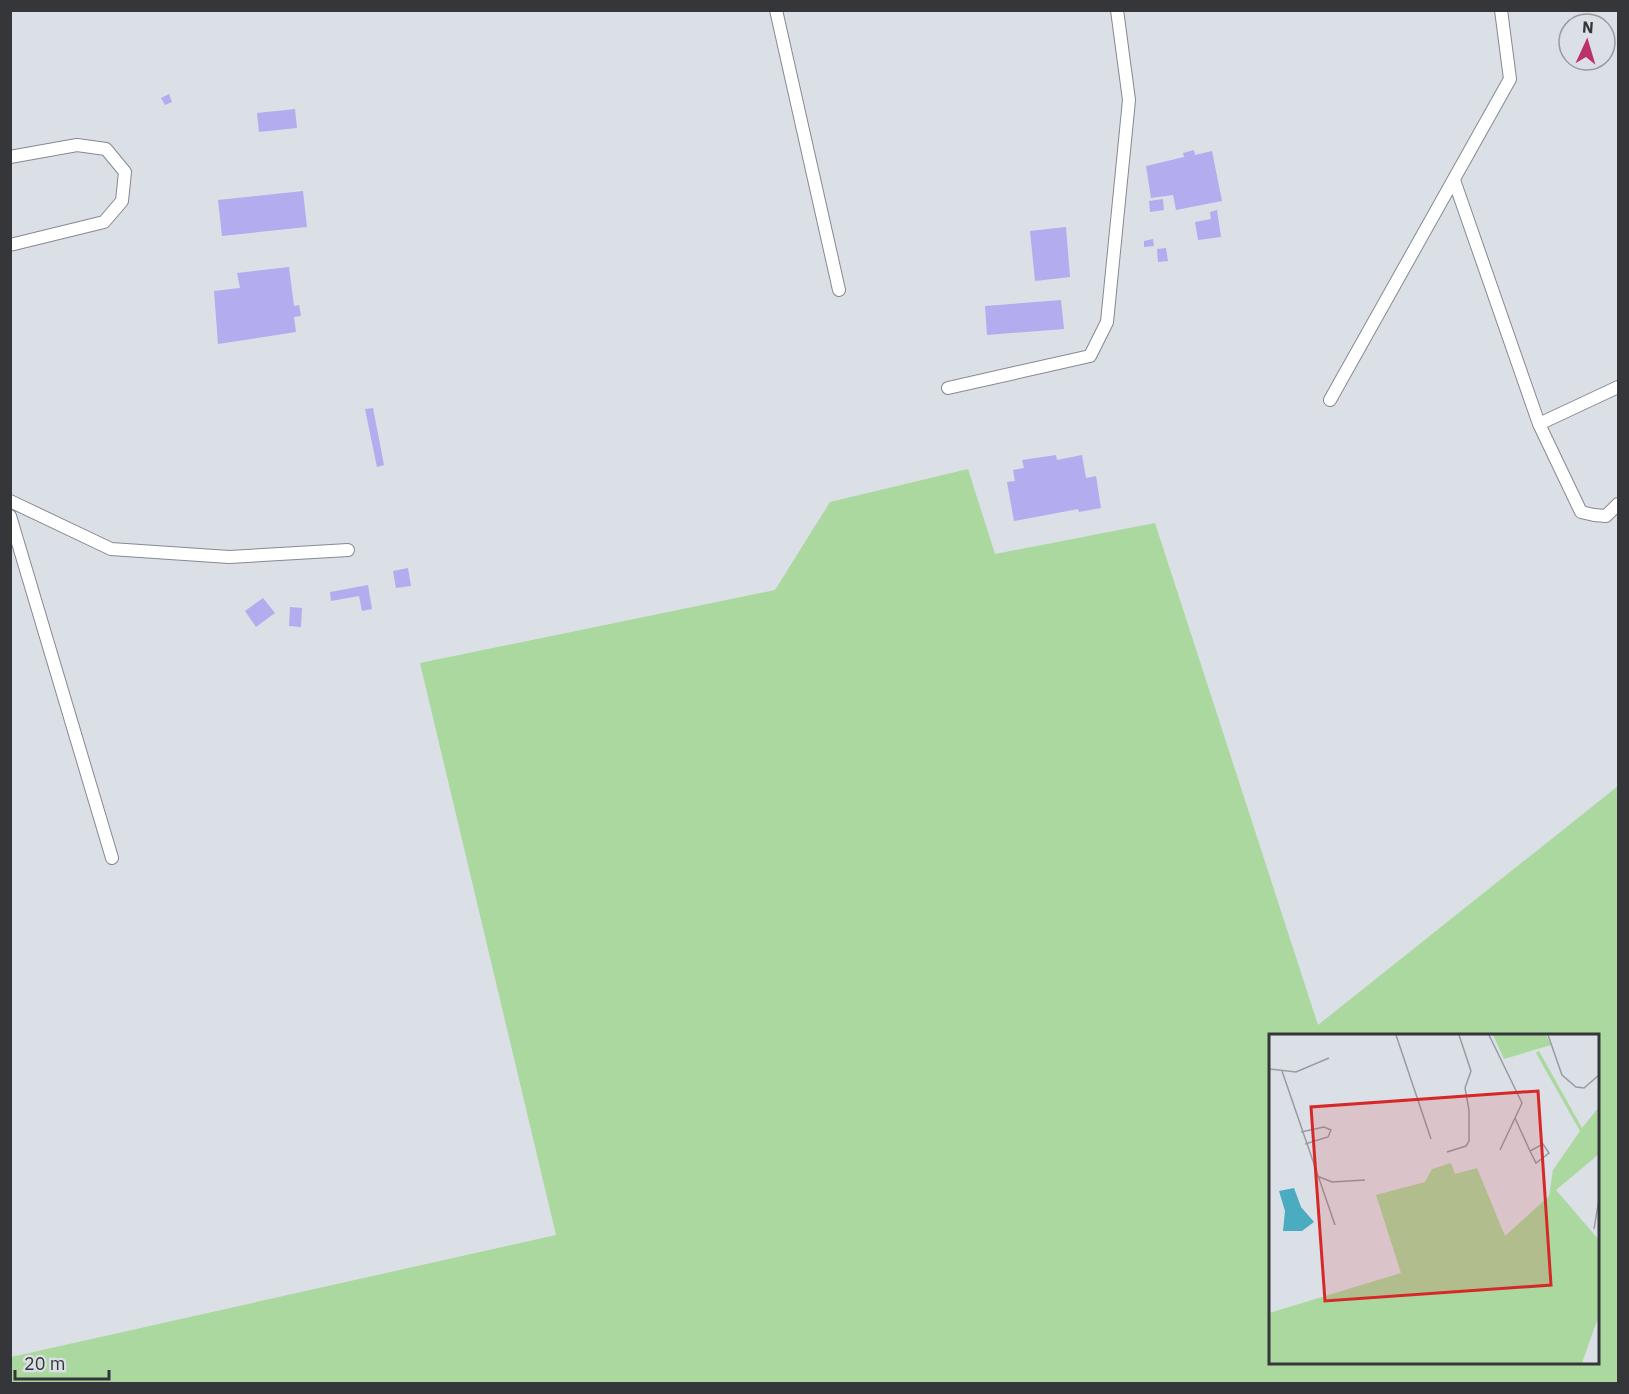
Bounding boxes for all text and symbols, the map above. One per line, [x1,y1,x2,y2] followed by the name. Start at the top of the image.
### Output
[1557,12,1617,72] north arrow
[1582,17,1595,37] text: N
[1269,1034,1599,1364] inset map
[15,1343,110,1381] scale bar
[24,1352,66,1375] text: 20 m

